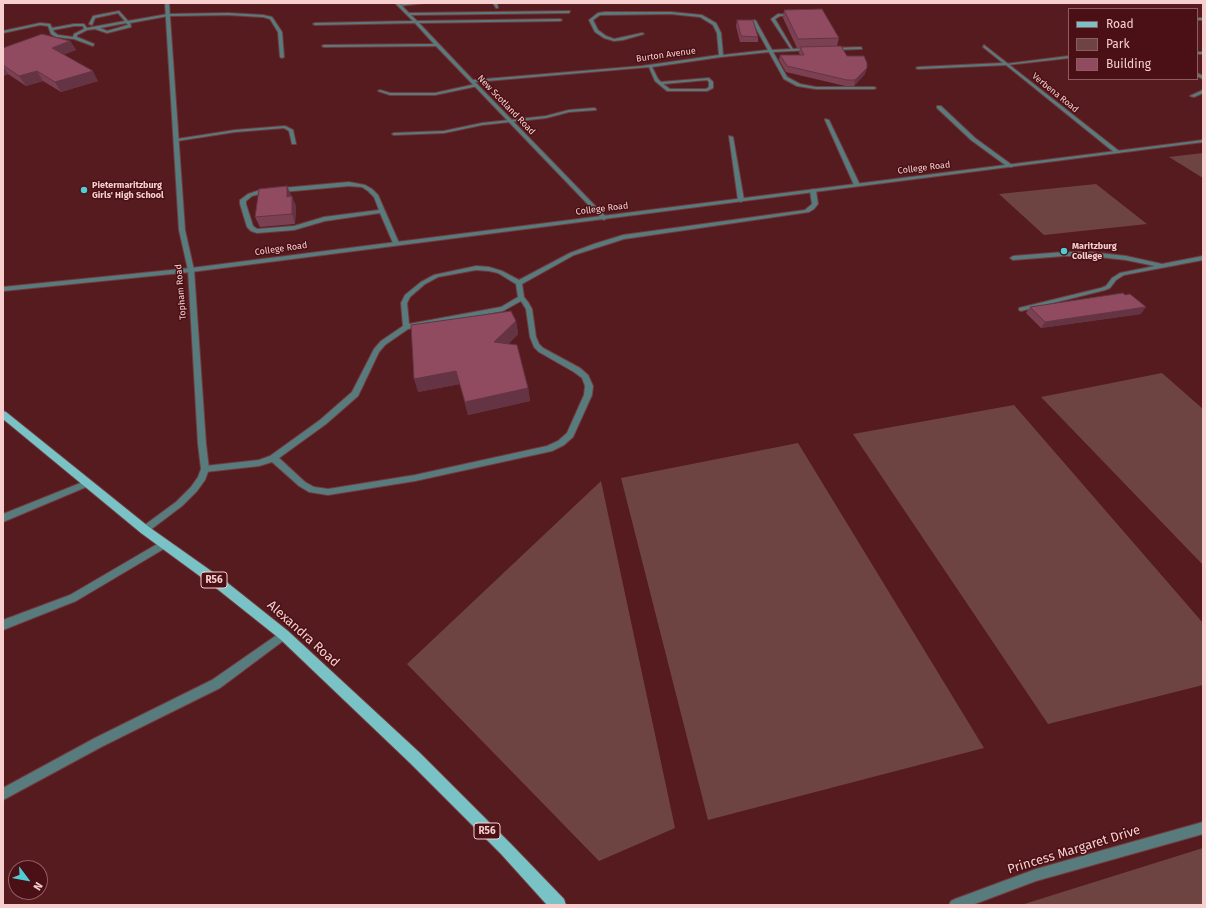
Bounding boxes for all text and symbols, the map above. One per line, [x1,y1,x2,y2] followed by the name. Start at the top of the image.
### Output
[1068,8,1198,80] legend
[1106,17,1134,31] text: Road
[1106,37,1130,51] text: Park
[635,45,697,65] street label: Burton Avenue
[1106,57,1151,71] text: Building
[1030,71,1080,115] street label: Verbena Road
[475,73,537,137] street label: New Scotland Road
[897,159,951,177] street label: College Road
[92,180,164,201] place label: Pietermaritzburg Girls' High School
[79,185,89,195] marker: Pietermaritzburg Girls' High School
[575,200,629,218] street label: College Road
[254,240,308,258] street label: College Road
[1072,241,1117,262] place label: Maritzburg College
[1059,246,1069,256] marker: Maritzburg College
[173,264,189,320] street label: Topham Road
[201,572,227,588] road number: R56
[264,597,342,671] street label: Alexandra Road
[1006,822,1142,878] street label: Princess Margaret Drive
[474,823,500,839] road number: R56
[8,860,48,900] north arrow
[30,880,45,893] text: N

